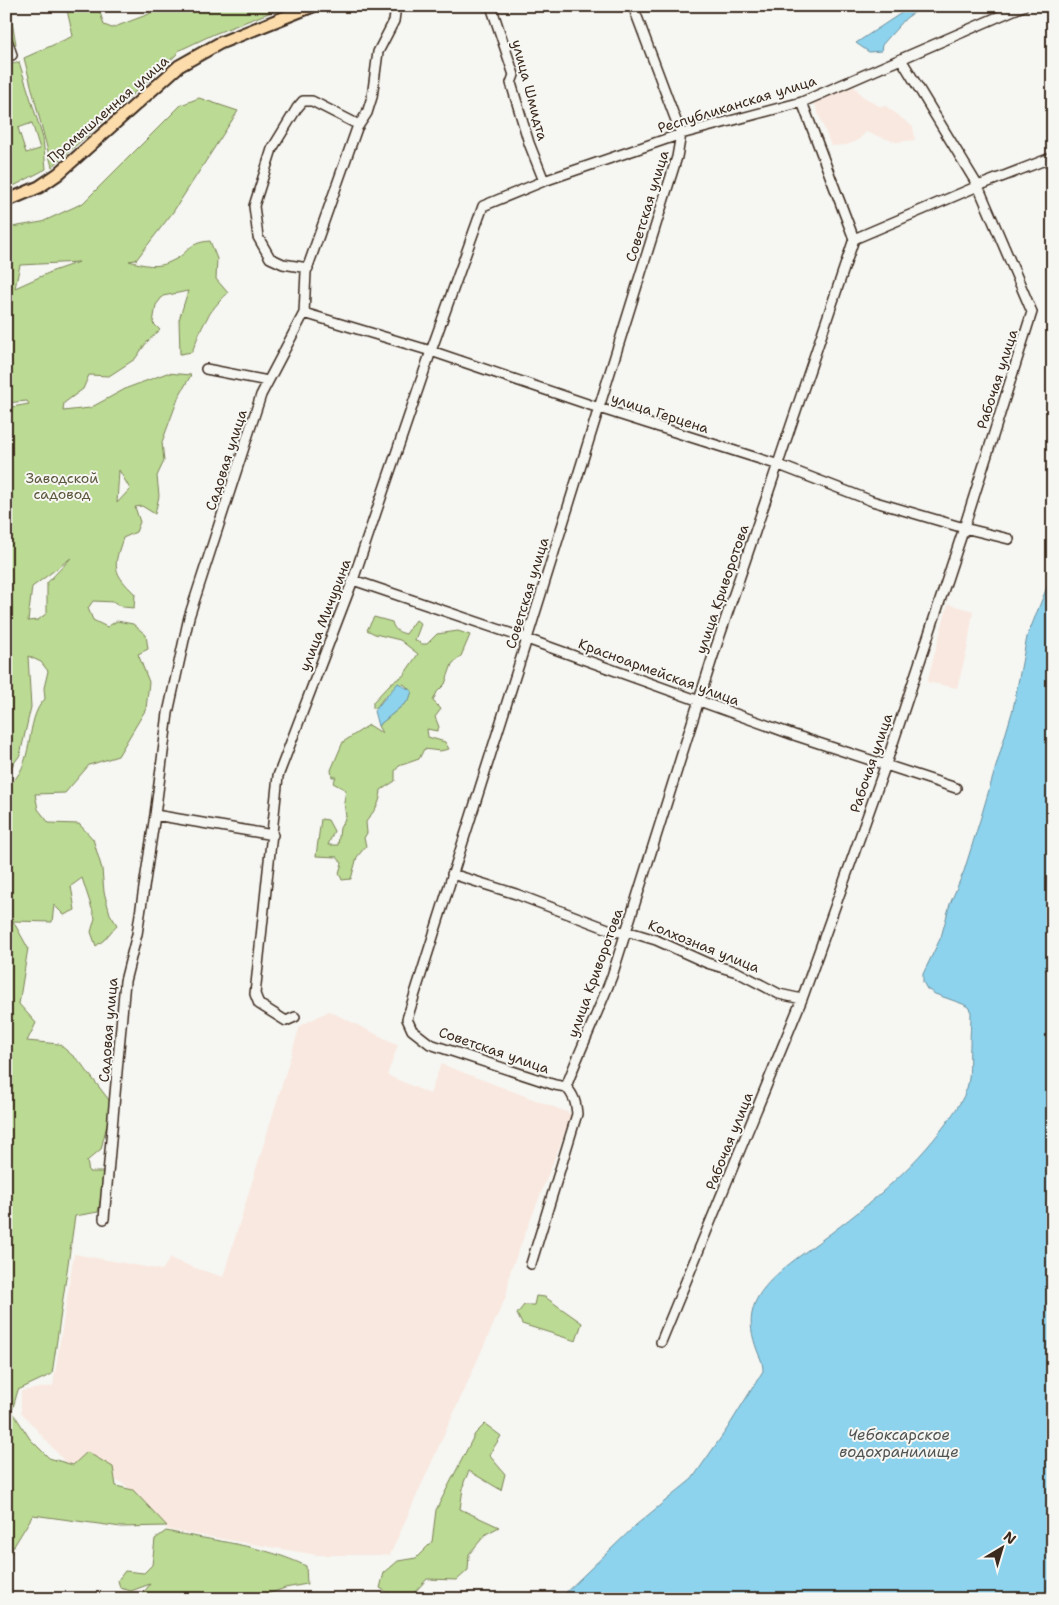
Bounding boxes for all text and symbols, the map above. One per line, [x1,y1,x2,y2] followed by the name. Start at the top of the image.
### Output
[508,38,552,143] street label: улица Шмидта
[44,51,172,166] street label: Промышленная улица
[655,71,819,137] street label: Республиканская улица
[621,148,673,264] street label: Советская улица
[972,327,1022,431] street label: Рабочая улица
[609,389,711,437] street label: улица Герцена
[201,407,251,513] street label: Садовая улица
[26,469,98,503] park label: Заводской садовод
[691,522,753,656] street label: улица Криворотова
[501,535,553,651] street label: Советская улица
[295,556,355,674] street label: улица Мичурина
[576,634,742,710] street label: Красноармейская улица
[846,711,896,815] street label: Рабочая улица
[563,906,627,1040] street label: улица Криворотова
[646,915,763,977] street label: Колхозная улица
[94,977,122,1083] street label: Садовая улица
[436,1023,552,1077] street label: Советская улица
[701,1089,757,1192] street label: Рабочая улица
[839,1425,959,1462] water label: Чебоксарское водохранилище
[976,1522,1026,1572] north arrow
[1000,1527,1020,1548] text: N

